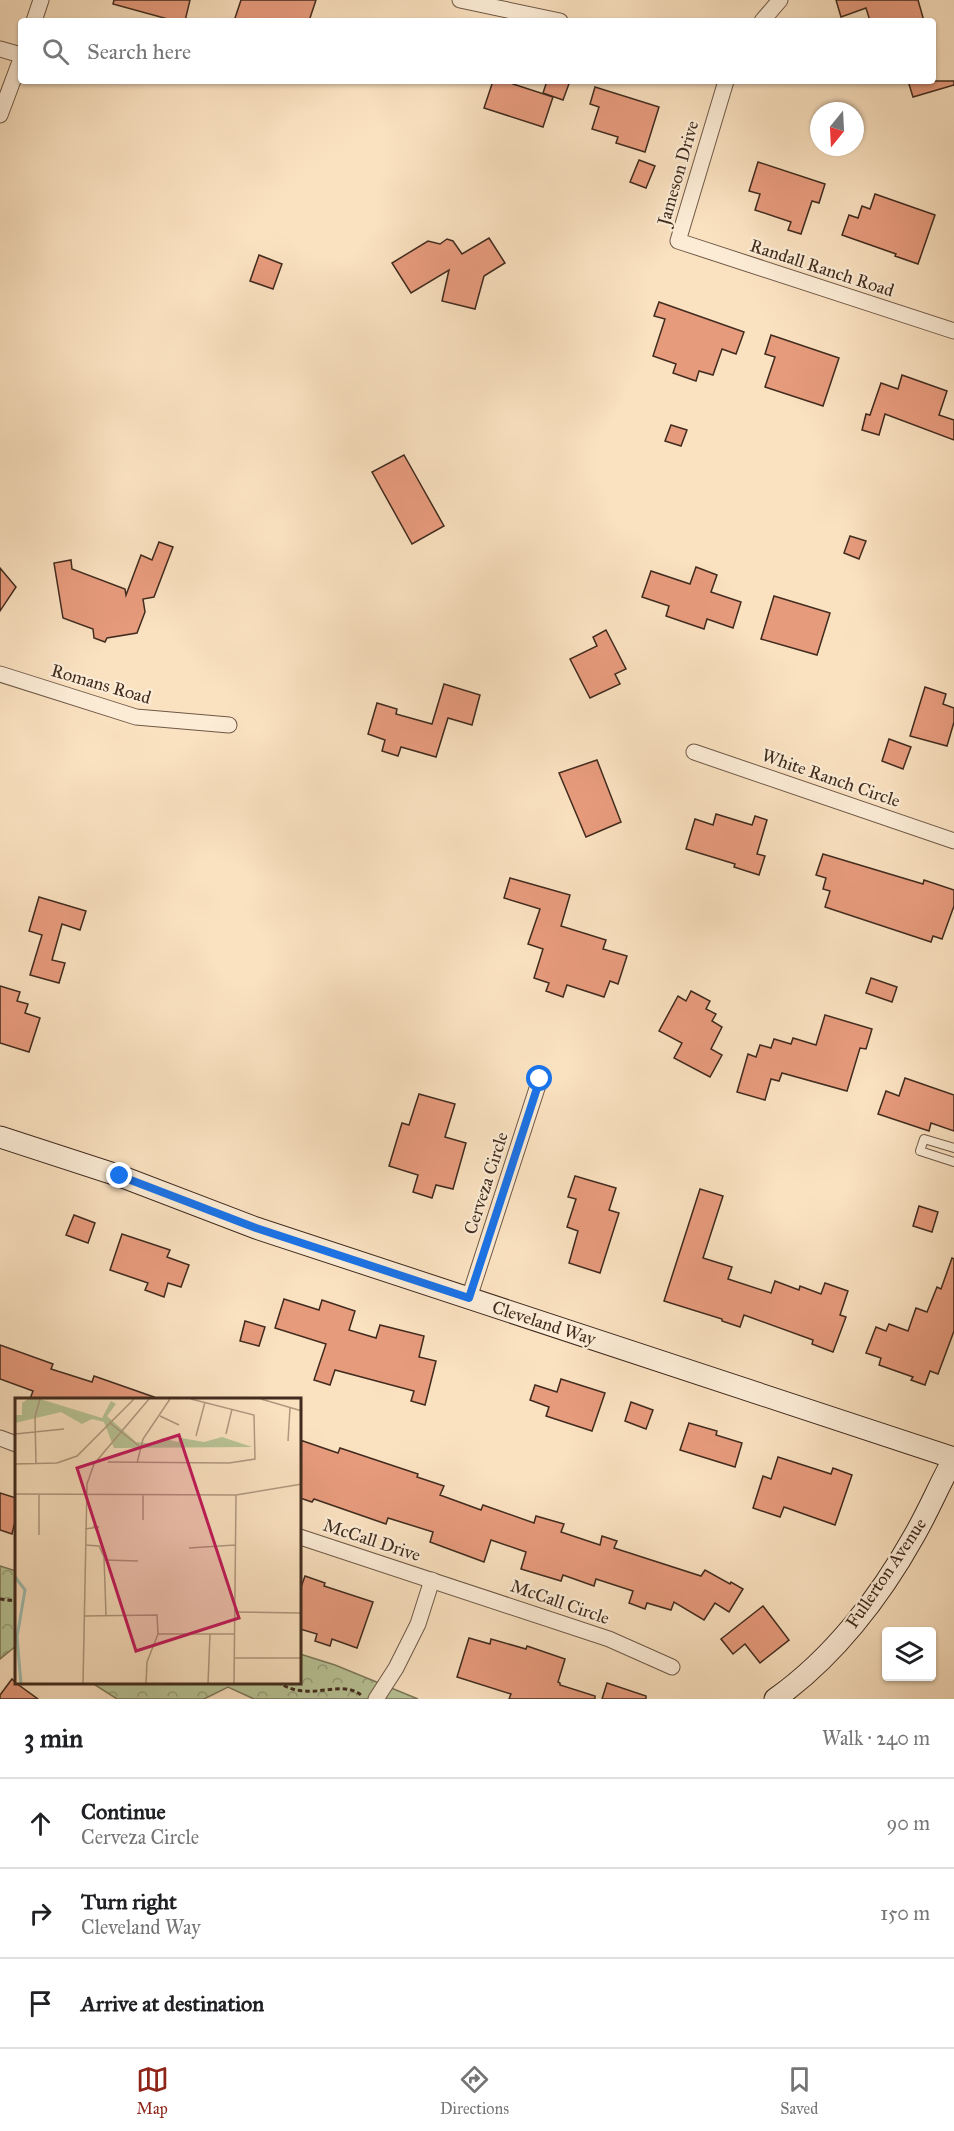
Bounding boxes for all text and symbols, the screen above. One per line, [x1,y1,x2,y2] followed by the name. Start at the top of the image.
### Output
[18,18,936,84] search box
[39,35,72,68] icon: search
[87,38,191,65] text: Search here
[810,102,864,156] north arrow
[652,118,704,230] street label: Jameson Drive
[747,234,897,302] street label: Randall Ranch Road
[49,659,153,709] street label: Romans Road
[759,744,903,812] street label: White Ranch Circle
[526,1065,552,1091] route start
[459,1129,513,1237] street label: Cerveza Circle
[106,1162,132,1188] route end
[489,1296,599,1350] street label: Cleveland Way
[15,1398,302,1684] inset map
[321,1514,423,1566] street label: McCall Drive
[841,1514,931,1632] street label: Fullerton Avenue
[508,1575,612,1629] street label: McCall Circle
[882,1627,936,1681] map controls
[882,1627,936,1681] button: layers
[24,1722,83,1754] text: 3 min
[822,1726,930,1750] text: Walk · 240 m
[81,1798,166,1825] text: Continue
[24,1807,57,1840] icon: ahead
[887,1811,930,1835] text: 90 m
[81,1825,199,1849] text: Cerveza Circle
[81,1888,177,1915] text: Turn right
[24,1897,57,1930] icon: right
[880,1901,930,1925] text: 150 m
[81,1915,201,1939] text: Cleveland Way
[24,1987,57,2020] icon: arrive
[81,1990,264,2017] text: Arrive at destination
[136,2063,169,2118] tab: Map
[440,2063,509,2118] tab: Directions
[780,2063,818,2118] tab: Saved

